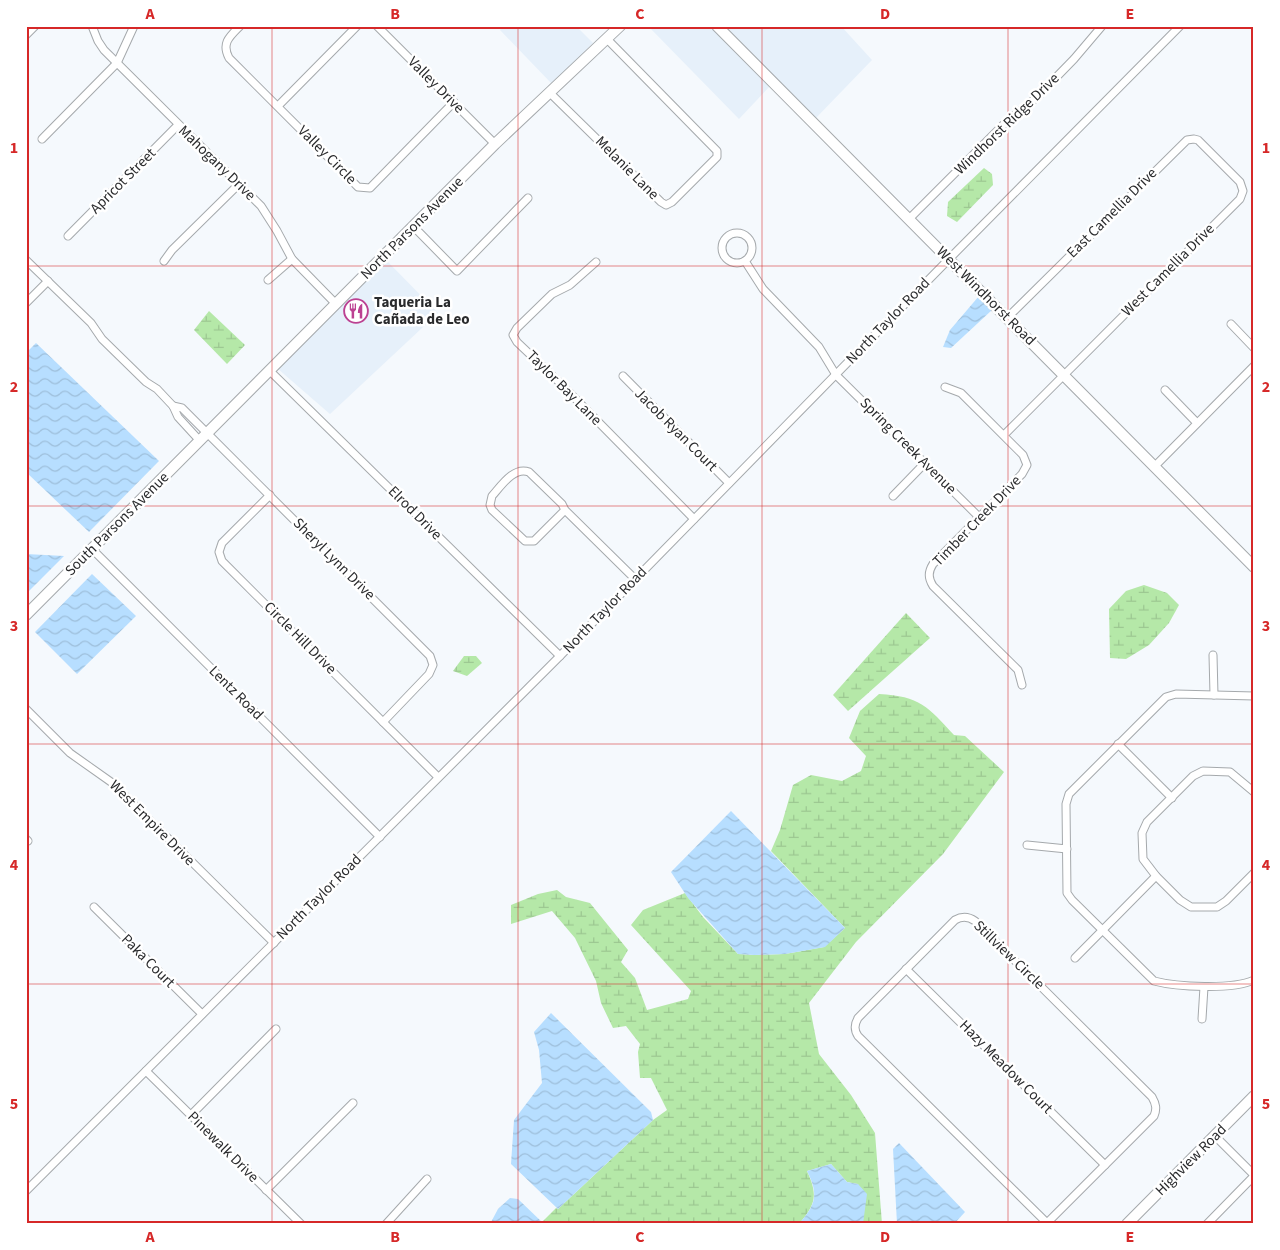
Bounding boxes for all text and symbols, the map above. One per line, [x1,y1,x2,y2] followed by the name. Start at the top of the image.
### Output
[144,3,155,25] text: A
[390,3,400,25] text: B
[635,3,645,25] text: C
[880,3,890,25] text: D
[1126,3,1134,25] text: E
[403,52,469,118] street label: Valley Drive
[950,68,1064,180] street label: Windhorst Ridge Drive
[174,121,260,205] street label: Mahogany Drive
[293,121,361,189] street label: Valley Circle
[590,131,664,205] street label: Melanie Lane
[10,137,18,159] text: 1
[1262,137,1270,159] text: 1
[85,143,161,219] street label: Apricot Street
[1062,163,1162,263] street label: East Camellia Drive
[356,172,468,284] street label: North Parsons Avenue
[1117,219,1219,321] street label: West Camellia Drive
[932,242,1040,350] street label: West Windhorst Road
[841,273,935,369] street label: North Taylor Road
[374,292,470,330] place label: Taqueria La Cañada de Leo
[343,298,369,324] restaurant icon: Taqueria La Cañada de Leo
[522,346,606,430] street label: Taylor Bay Lane
[10,376,18,398] text: 2
[1262,376,1270,398] text: 2
[630,384,722,476] street label: Jacob Ryan Court
[855,393,961,499] street label: Spring Creek Avenue
[60,467,174,581] street label: South Parsons Avenue
[928,471,1026,571] street label: Timber Creek Drive
[383,481,447,545] street label: Elrod Drive
[288,513,380,605] street label: Sheryl Lynn Drive
[558,562,652,658] street label: North Taylor Road
[259,597,341,679] street label: Circle Hill Drive
[10,615,18,637] text: 3
[1262,615,1270,637] text: 3
[204,661,268,725] street label: Lentz Road
[104,775,200,871] street label: West Empire Drive
[272,850,366,944] street label: North Taylor Road
[10,854,19,876] text: 4
[1262,854,1271,876] text: 4
[969,916,1049,994] street label: Stillview Circle
[116,929,180,993] street label: Paka Court
[954,1015,1058,1119] street label: Hazy Meadow Court
[10,1093,18,1115] text: 5
[1262,1093,1270,1115] text: 5
[183,1107,263,1187] street label: Pinewalk Drive
[1151,1120,1231,1200] street label: Highview Road
[144,1226,155,1248] text: A
[390,1226,400,1248] text: B
[635,1226,645,1248] text: C
[880,1226,890,1248] text: D
[1126,1226,1134,1248] text: E

